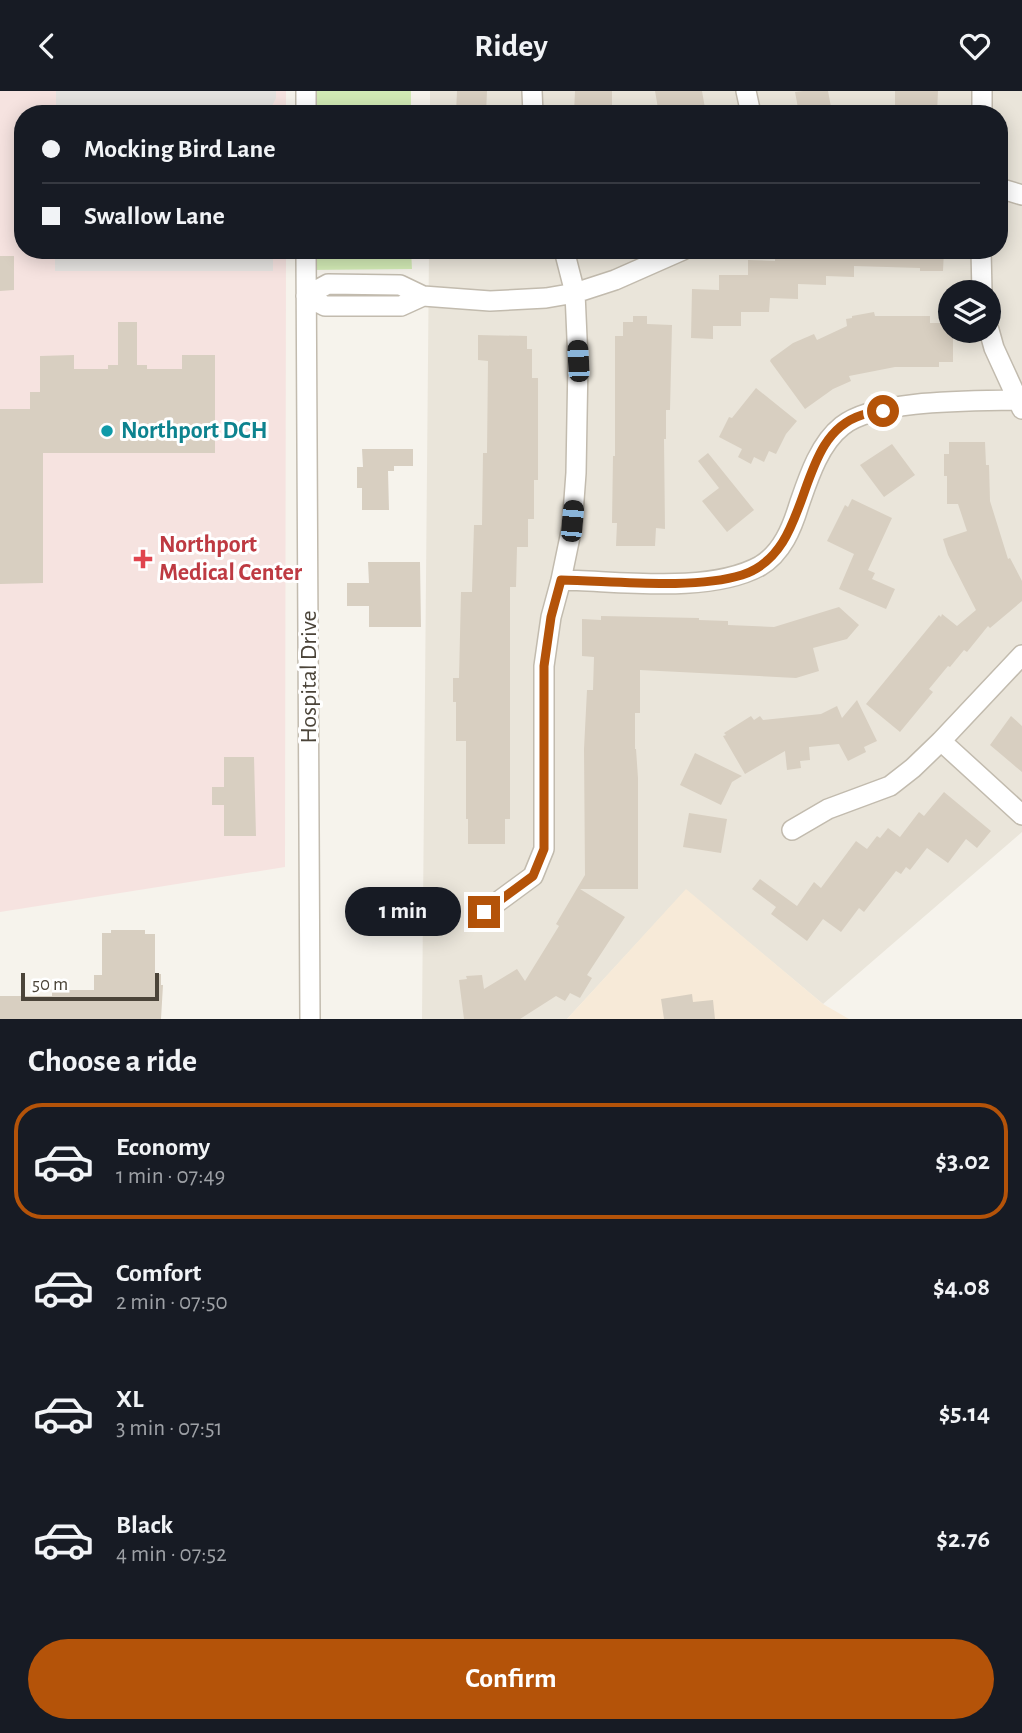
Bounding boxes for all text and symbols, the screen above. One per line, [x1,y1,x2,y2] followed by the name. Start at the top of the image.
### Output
[28,27,66,65] icon: back
[956,27,994,65] icon: heart
[474,30,548,62] text: Ridey
[84,136,276,162] text: Mocking Bird Lane
[84,203,225,229] text: Swallow Lane
[938,280,1001,343] map controls
[938,280,1001,343] button: layers
[567,339,590,383] car
[867,395,899,427] route start
[121,419,267,443] place label: Northport DCH
[99,423,115,439] marker: Northport DCH
[560,499,585,543] car
[159,533,303,585] place label: Northport Medical Center
[133,549,153,569] marker: Northport Medical Center
[297,610,321,744] street label: Hospital Drive
[344,887,460,937] callout: 1 min
[468,896,500,928] route end
[379,900,427,923] text: 1 min
[21,970,159,1002] scale bar
[32,975,68,994] text: 50 m
[28,1045,197,1077] text: Choose a ride
[32,1130,95,1193] icon: car
[116,1134,210,1160] text: Economy
[935,1148,990,1174] text: $3.02
[116,1165,225,1188] text: 1 min · 07:49
[32,1256,95,1319] icon: car
[116,1260,201,1286] text: Comfort
[933,1274,990,1300] text: $4.08
[116,1291,228,1314] text: 2 min · 07:50
[32,1382,95,1445] icon: car
[116,1386,143,1412] text: XL
[939,1400,990,1426] text: $5.14
[116,1417,223,1440] text: 3 min · 07:51
[32,1508,95,1571] icon: car
[116,1512,173,1538] text: Black
[936,1526,990,1552] text: $2.76
[116,1543,227,1566] text: 4 min · 07:52
[28,1639,994,1719] button: Confirm

